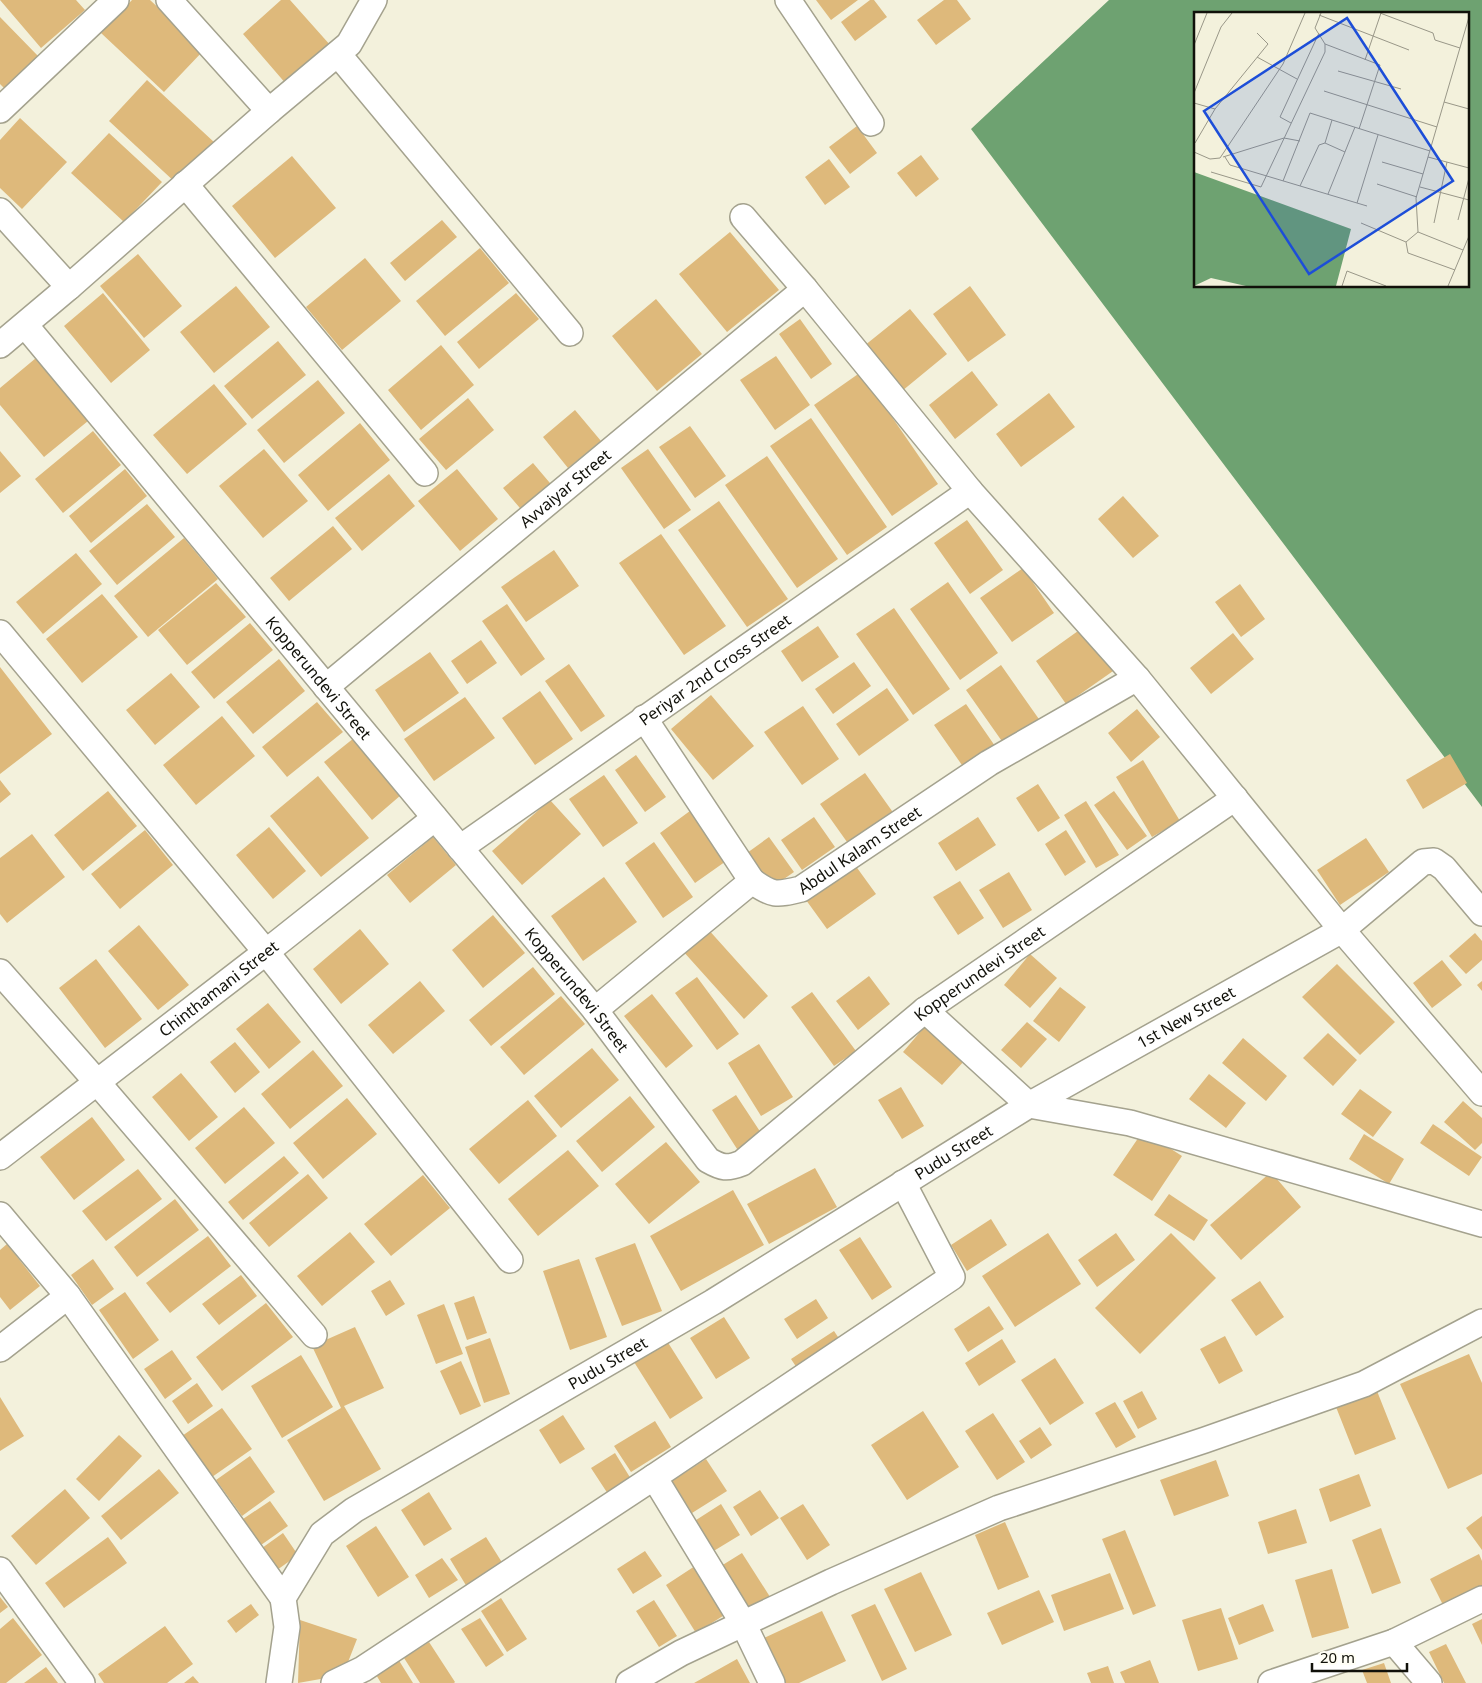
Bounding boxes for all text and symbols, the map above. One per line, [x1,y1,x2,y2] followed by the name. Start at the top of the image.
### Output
[1194,12,1470,288] inset map
[515,444,616,533] street label: Avvaiyar Street
[634,609,795,731] street label: Periyar 2nd Cross Street
[261,611,377,744] street label: Kopperundevi Street
[793,801,925,899] street label: Abdul Kalam Street
[909,920,1049,1026] street label: Kopperundevi Street
[520,923,634,1057] street label: Kopperundevi Street
[154,935,283,1042] street label: Chinthamani Street
[1133,981,1239,1053] street label: 1st New Street
[910,1119,997,1185] street label: Pudu Street
[564,1331,652,1395] street label: Pudu Street
[1312,1640,1407,1672] scale bar
[1320,1647,1355,1667] text: 20 m

